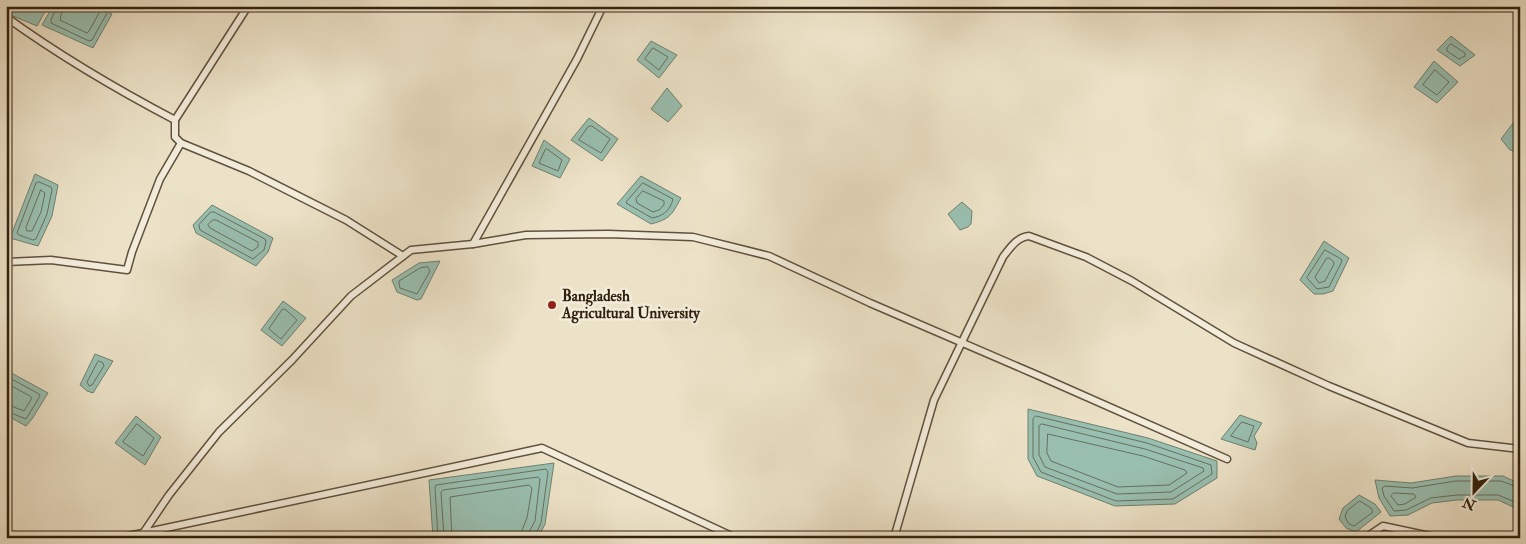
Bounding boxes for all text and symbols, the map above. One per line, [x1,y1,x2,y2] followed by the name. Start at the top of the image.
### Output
[561,287,701,324] place label: Bangladesh Agricultural University
[546,299,558,311] marker: Bangladesh Agricultural University
[1448,466,1498,516] north arrow
[1460,493,1479,514] text: N

